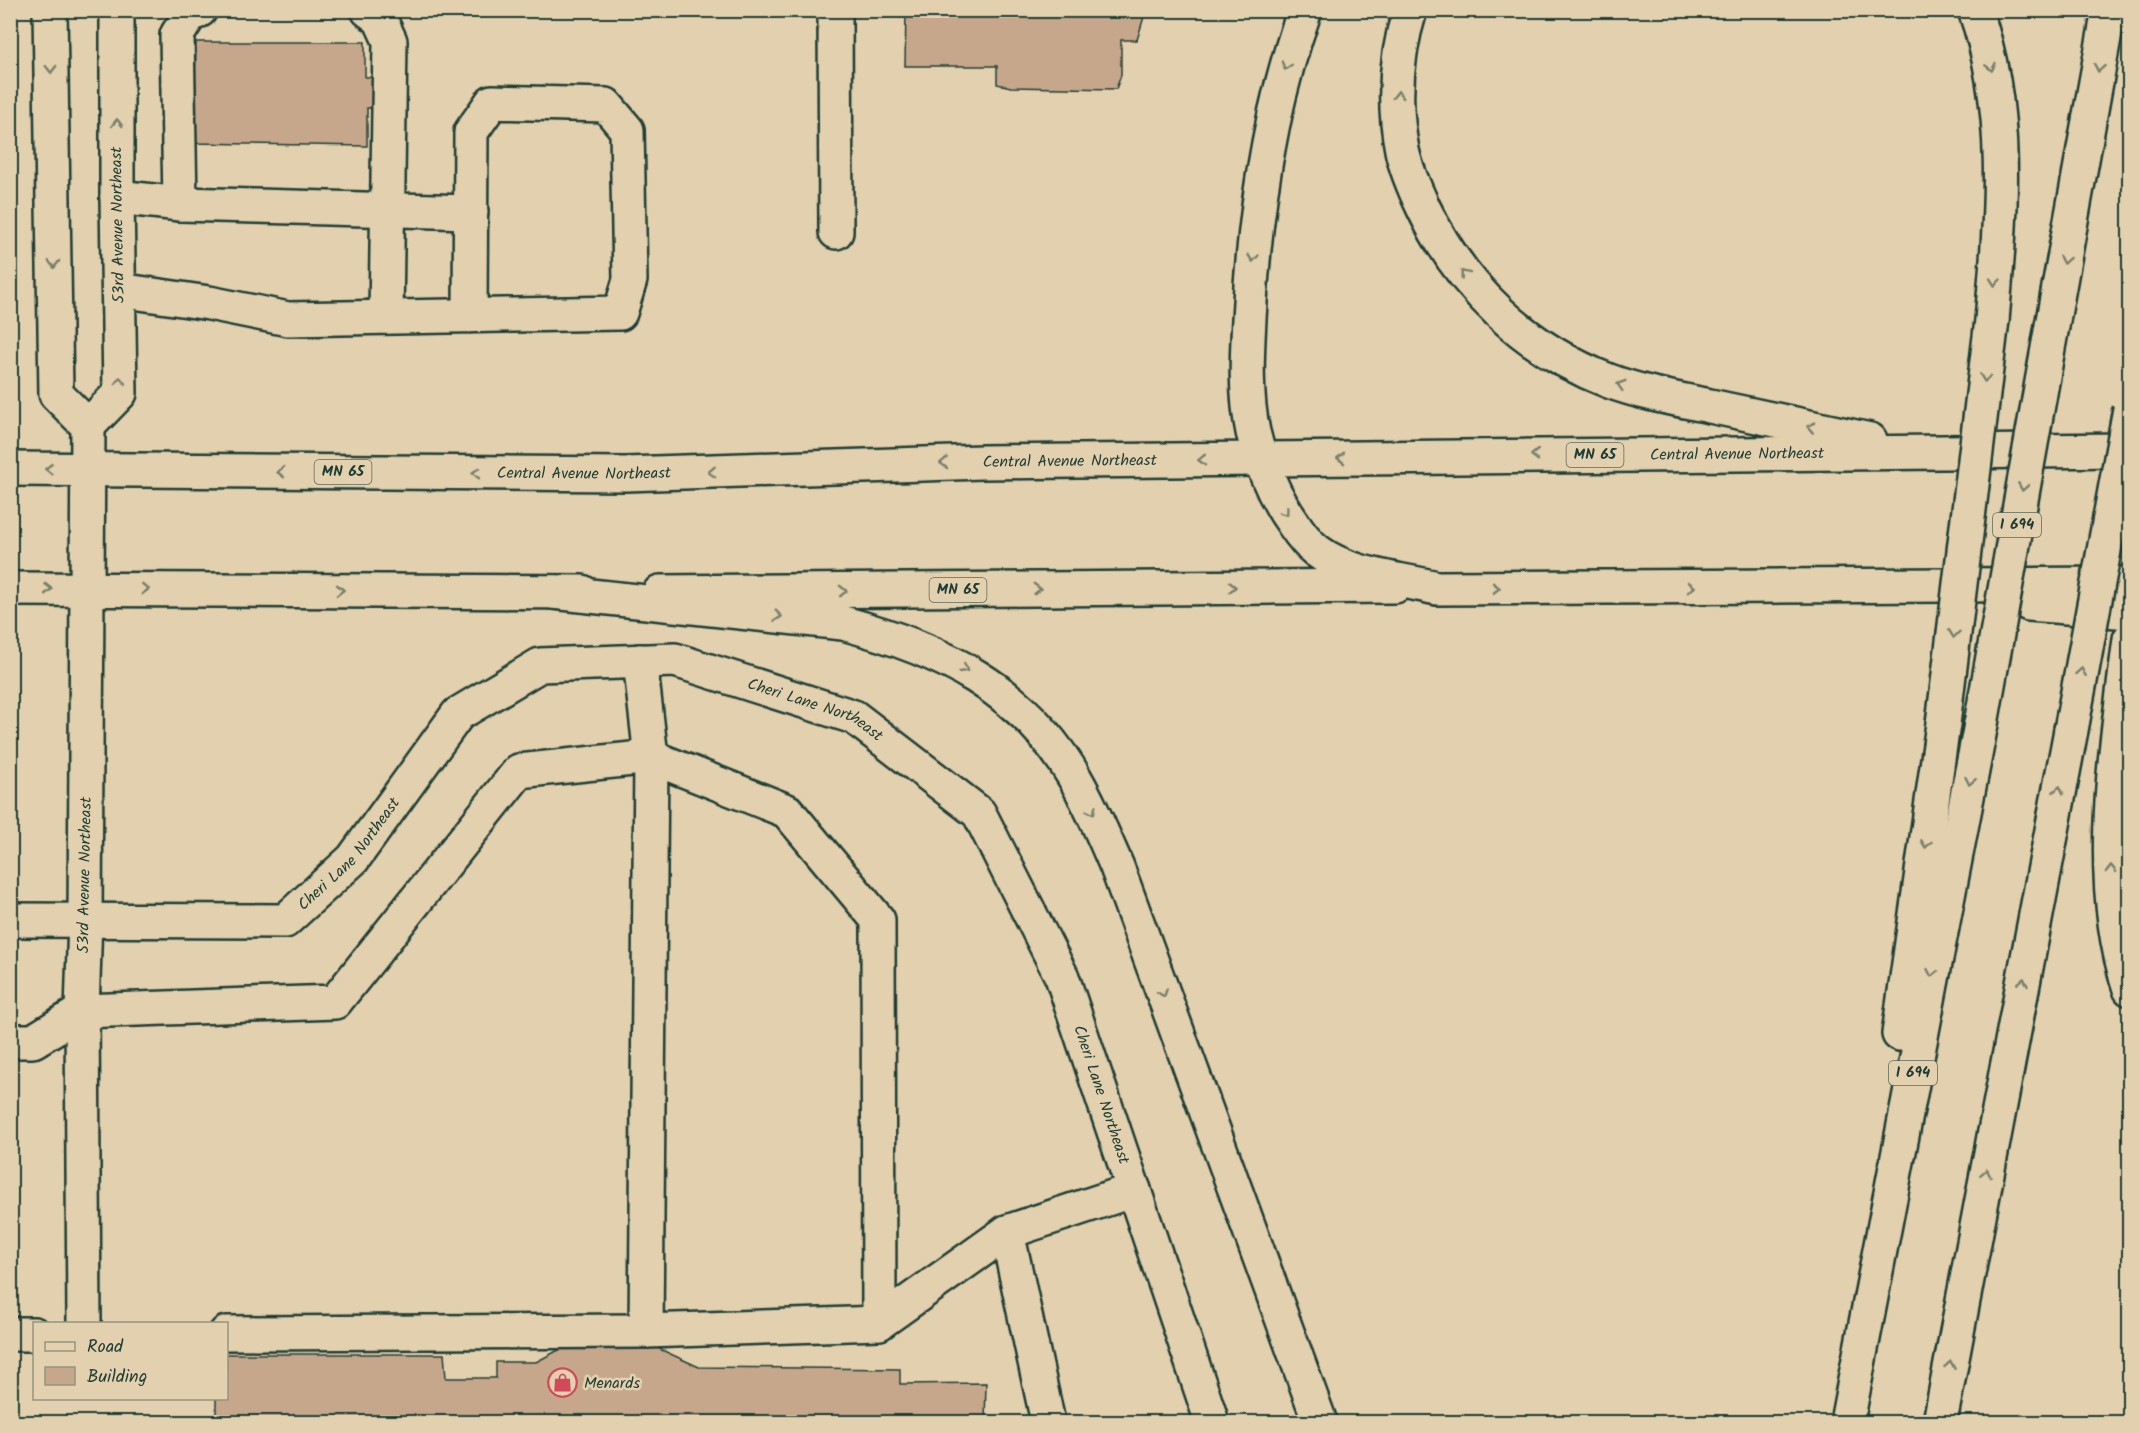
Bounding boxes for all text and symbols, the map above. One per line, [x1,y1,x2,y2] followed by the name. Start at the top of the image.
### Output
[1281,60,1293,71] one-way arrow
[1984,61,1997,71] one-way arrow
[2093,63,2106,73] one-way arrow
[45,64,57,73] one-way arrow
[1392,91,1404,100] one-way arrow
[111,118,123,127] one-way arrow
[104,146,132,304] street label: 53rd Avenue Northeast
[1247,253,1260,262] one-way arrow
[2058,255,2071,265] one-way arrow
[48,259,60,268] one-way arrow
[1460,270,1471,281] one-way arrow
[1989,277,2002,286] one-way arrow
[1980,374,1992,383] one-way arrow
[114,376,126,385] one-way arrow
[1616,380,1627,392] one-way arrow
[1806,422,1816,435] one-way arrow
[1650,441,1825,467] street label: Central Avenue Northeast
[1566,443,1624,467] road number: MN 65
[983,448,1158,474] street label: Central Avenue Northeast
[1531,449,1540,461] one-way arrow
[1336,451,1345,464] one-way arrow
[1198,453,1207,466] one-way arrow
[940,457,949,470] one-way arrow
[314,460,372,484] road number: MN 65
[497,460,672,487] street label: Central Avenue Northeast
[45,463,54,475] one-way arrow
[708,465,717,478] one-way arrow
[277,466,286,478] one-way arrow
[472,467,481,479] one-way arrow
[2018,482,2030,491] one-way arrow
[1278,505,1289,516] one-way arrow
[1993,513,2041,537] road number: I 694
[930,578,986,602] road number: MN 65
[1228,581,1237,593] one-way arrow
[1491,581,1500,594] one-way arrow
[1686,581,1695,593] one-way arrow
[44,583,53,595] one-way arrow
[140,583,149,595] one-way arrow
[1033,583,1042,595] one-way arrow
[335,584,344,596] one-way arrow
[838,585,847,597] one-way arrow
[774,609,783,622] one-way arrow
[1948,630,1961,639] one-way arrow
[957,662,968,674] one-way arrow
[2075,668,2087,677] one-way arrow
[744,671,889,748] street label: Cheri Lane Northeast
[1964,776,1977,786] one-way arrow
[2052,786,2065,796] one-way arrow
[292,791,407,917] street label: Cheri Lane Northeast
[71,796,99,954] street label: 53rd Avenue Northeast
[1085,805,1096,816] one-way arrow
[1920,840,1933,849] one-way arrow
[2105,864,2117,873] one-way arrow
[1926,967,1939,977] one-way arrow
[2016,977,2029,987] one-way arrow
[1155,987,1168,998] one-way arrow
[1067,1022,1137,1168] street label: Cheri Lane Northeast
[1889,1061,1937,1085] road number: I 694
[1979,1169,1992,1179] one-way arrow
[33,1322,228,1400] legend
[87,1333,124,1362] text: Road
[1943,1360,1956,1370] one-way arrow
[87,1363,147,1392] text: Building
[547,1367,579,1399] shop icon: Menards
[584,1371,640,1396] place label: Menards

